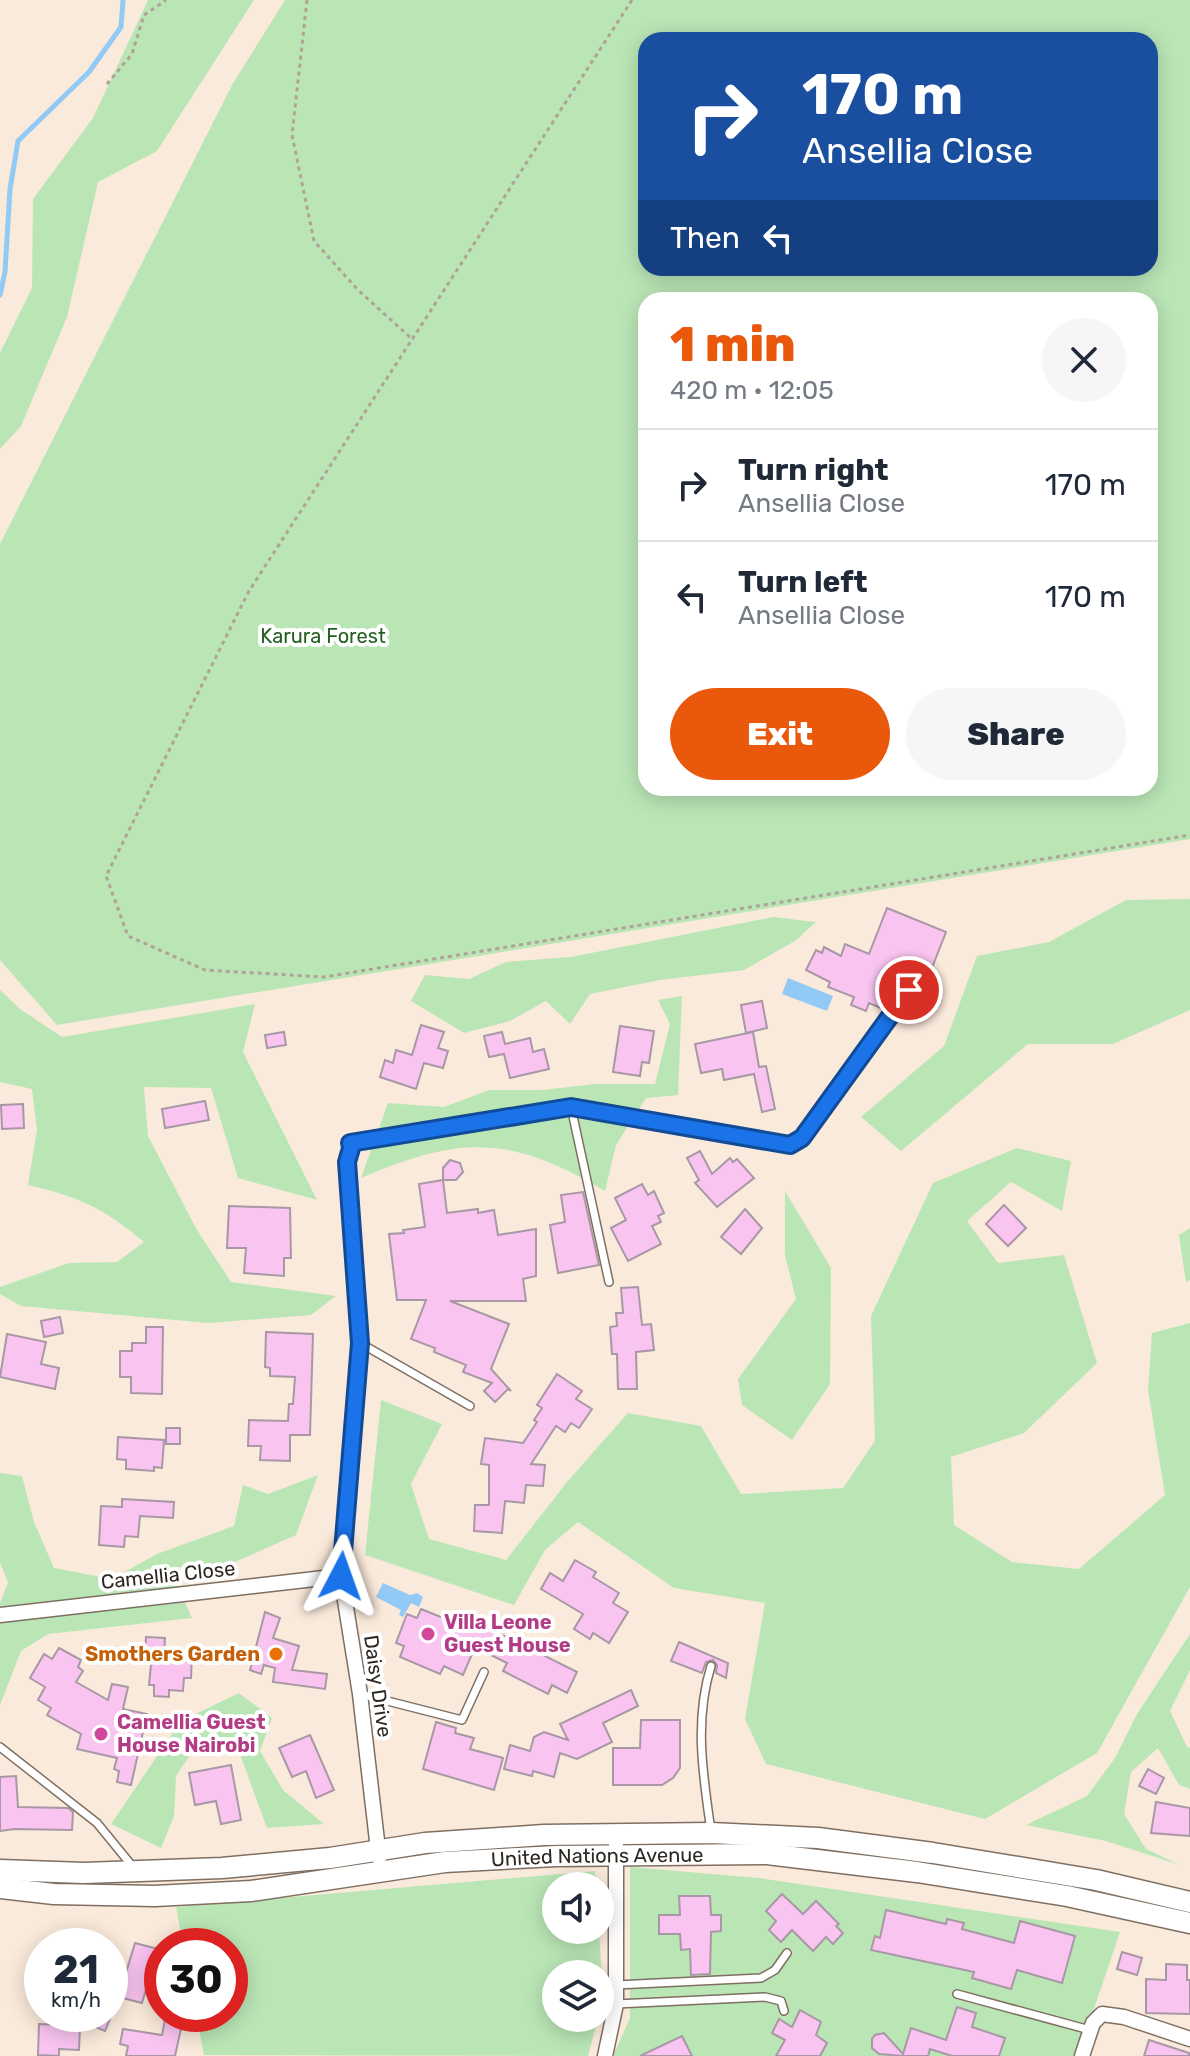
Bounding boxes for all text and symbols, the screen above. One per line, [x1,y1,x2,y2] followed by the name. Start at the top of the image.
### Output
[802,62,963,128] text: 170 m
[670,64,774,168] icon: right
[802,129,1033,172] text: Ansellia Close
[756,216,800,260] icon: left
[670,220,740,256] text: Then
[670,316,796,373] text: 1 min
[1042,318,1126,402] button: close
[670,375,834,406] text: 420 m · 12:05
[738,452,889,488] text: Turn right
[670,463,714,507] icon: right
[1045,467,1126,503] text: 170 m
[738,488,905,519] text: Ansellia Close
[738,564,868,600] text: Turn left
[670,575,714,619] icon: left
[1045,579,1126,615] text: 170 m
[738,600,905,631] text: Ansellia Close
[260,624,386,648] park label: Karura Forest
[670,688,890,780] button: Exit
[906,688,1126,780] button: Share
[875,956,943,1024] pin
[887,968,931,1012] icon: arrive
[299,1534,383,1618] position arrow
[100,1556,236,1594] street label: Camellia Close
[444,1610,571,1657] place label: Villa Leone Guest House
[419,1625,437,1643] marker: Villa Leone Guest House
[359,1633,397,1739] street label: Daisy Drive
[85,1642,260,1666] place label: Smothers Garden
[267,1645,285,1663] marker: Smothers Garden
[117,1710,266,1757] place label: Camellia Guest House Nairobi
[92,1725,110,1743] marker: Camellia Guest House Nairobi
[490,1843,704,1871] street label: United Nations Avenue
[542,1872,614,2032] map controls
[542,1872,614,1944] button: sound
[144,1928,248,2032] speed limit sign: 30
[53,1946,99,1993] text: 21
[542,1960,614,2032] button: layers
[51,1988,101,2012] text: km/h

